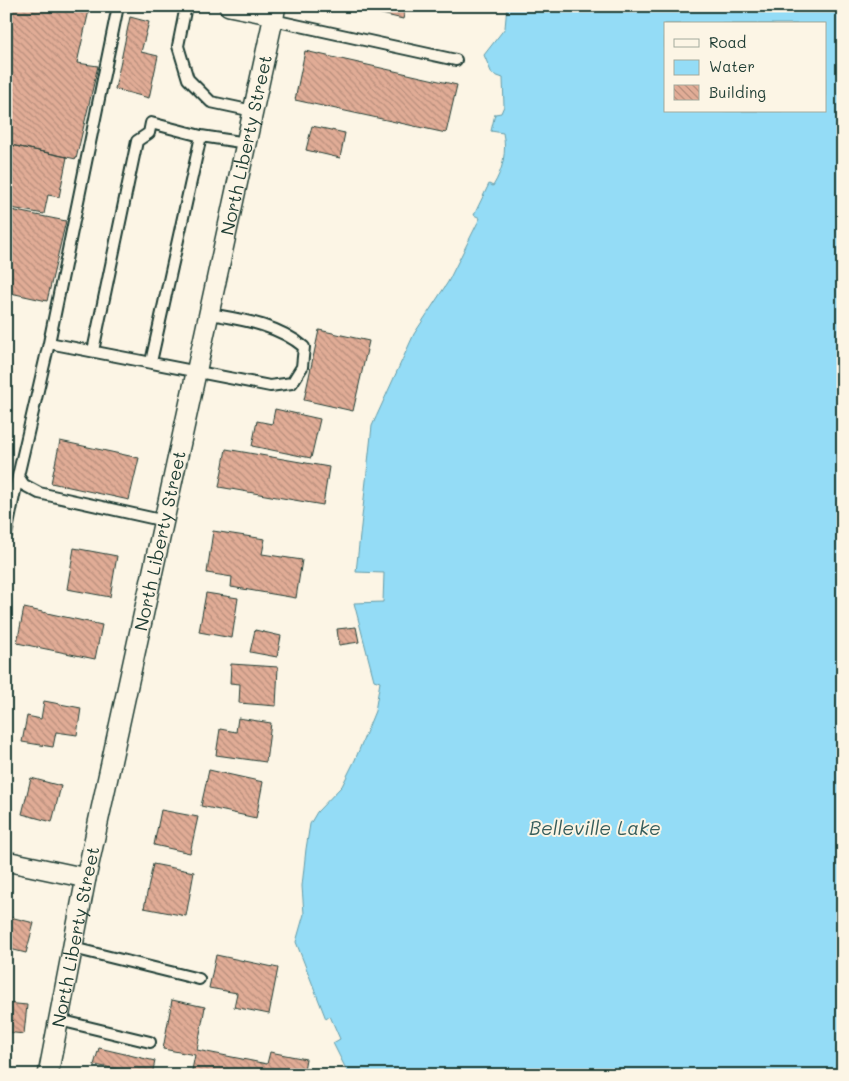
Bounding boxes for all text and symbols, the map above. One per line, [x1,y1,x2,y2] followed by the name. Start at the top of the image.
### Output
[664,22,826,112] legend
[709,32,746,52] text: Road
[214,52,277,237] street label: North Liberty Street
[709,56,755,76] text: Water
[709,82,766,102] text: Building
[128,448,191,633] street label: North Liberty Street
[529,815,661,840] water label: Belleville Lake
[46,844,105,1029] street label: North Liberty Street

